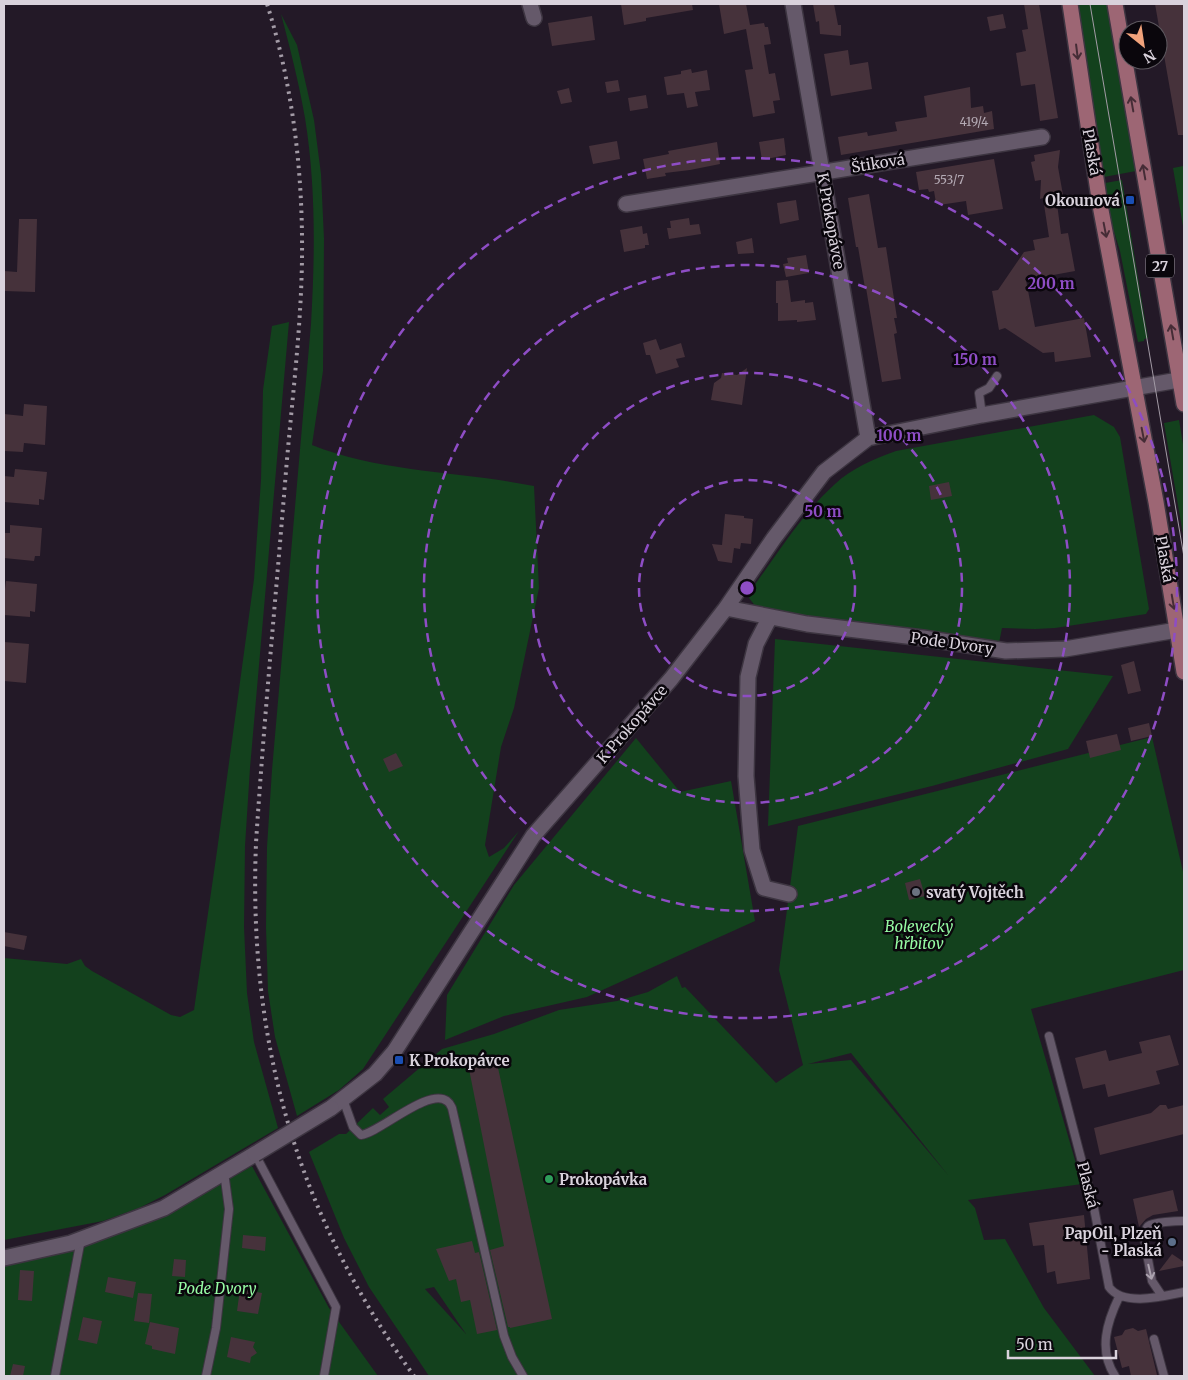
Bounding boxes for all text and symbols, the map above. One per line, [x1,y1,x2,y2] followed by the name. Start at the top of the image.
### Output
[1118,20,1168,70] north arrow
[1072,44,1082,60] one-way arrow
[1140,46,1159,67] text: N
[1127,96,1137,112] one-way arrow
[960,114,989,129] house number: 419/4
[1079,127,1105,177] street label: Plaská
[850,148,906,177] street label: Štiková
[1139,164,1149,180] one-way arrow
[813,171,849,271] street label: K Prokopávce
[934,172,964,187] house number: 553/7
[1045,191,1121,210] place label: Okounová
[1124,194,1136,206] marker: Okounová
[1100,221,1110,237] one-way arrow
[1146,255,1174,278] road number: 27
[1027,274,1075,293] text: 200 m
[1167,324,1177,340] one-way arrow
[953,350,997,369] text: 150 m
[877,426,921,445] text: 100 m
[1139,427,1149,443] one-way arrow
[804,502,842,521] text: 50 m
[1152,534,1178,584] street label: Plaská
[738,579,756,597] centre of rings
[1168,593,1178,609] one-way arrow
[909,628,995,658] street label: Pode Dvory
[593,681,671,767] street label: K Prokopávce
[926,883,1024,902] place label: svatý Vojtěch
[910,886,922,898] marker: svatý Vojtěch
[885,917,953,953] park label: Bolevecký hřbitov
[409,1051,510,1070] place label: K Prokopávce
[393,1054,405,1066] marker: K Prokopávce
[1073,1160,1103,1210] street label: Plaská
[559,1170,648,1189] place label: Prokopávka
[543,1173,555,1185] marker: Prokopávka
[1064,1224,1163,1260] place label: PapOil, Plzeň - Plaská
[1166,1236,1178,1248] marker: PapOil, Plzeň - Plaská
[1146,1263,1155,1279] one-way arrow
[178,1279,257,1298] park label: Pode Dvory
[1008,1328,1116,1360] scale bar
[1016,1335,1053,1354] text: 50 m

